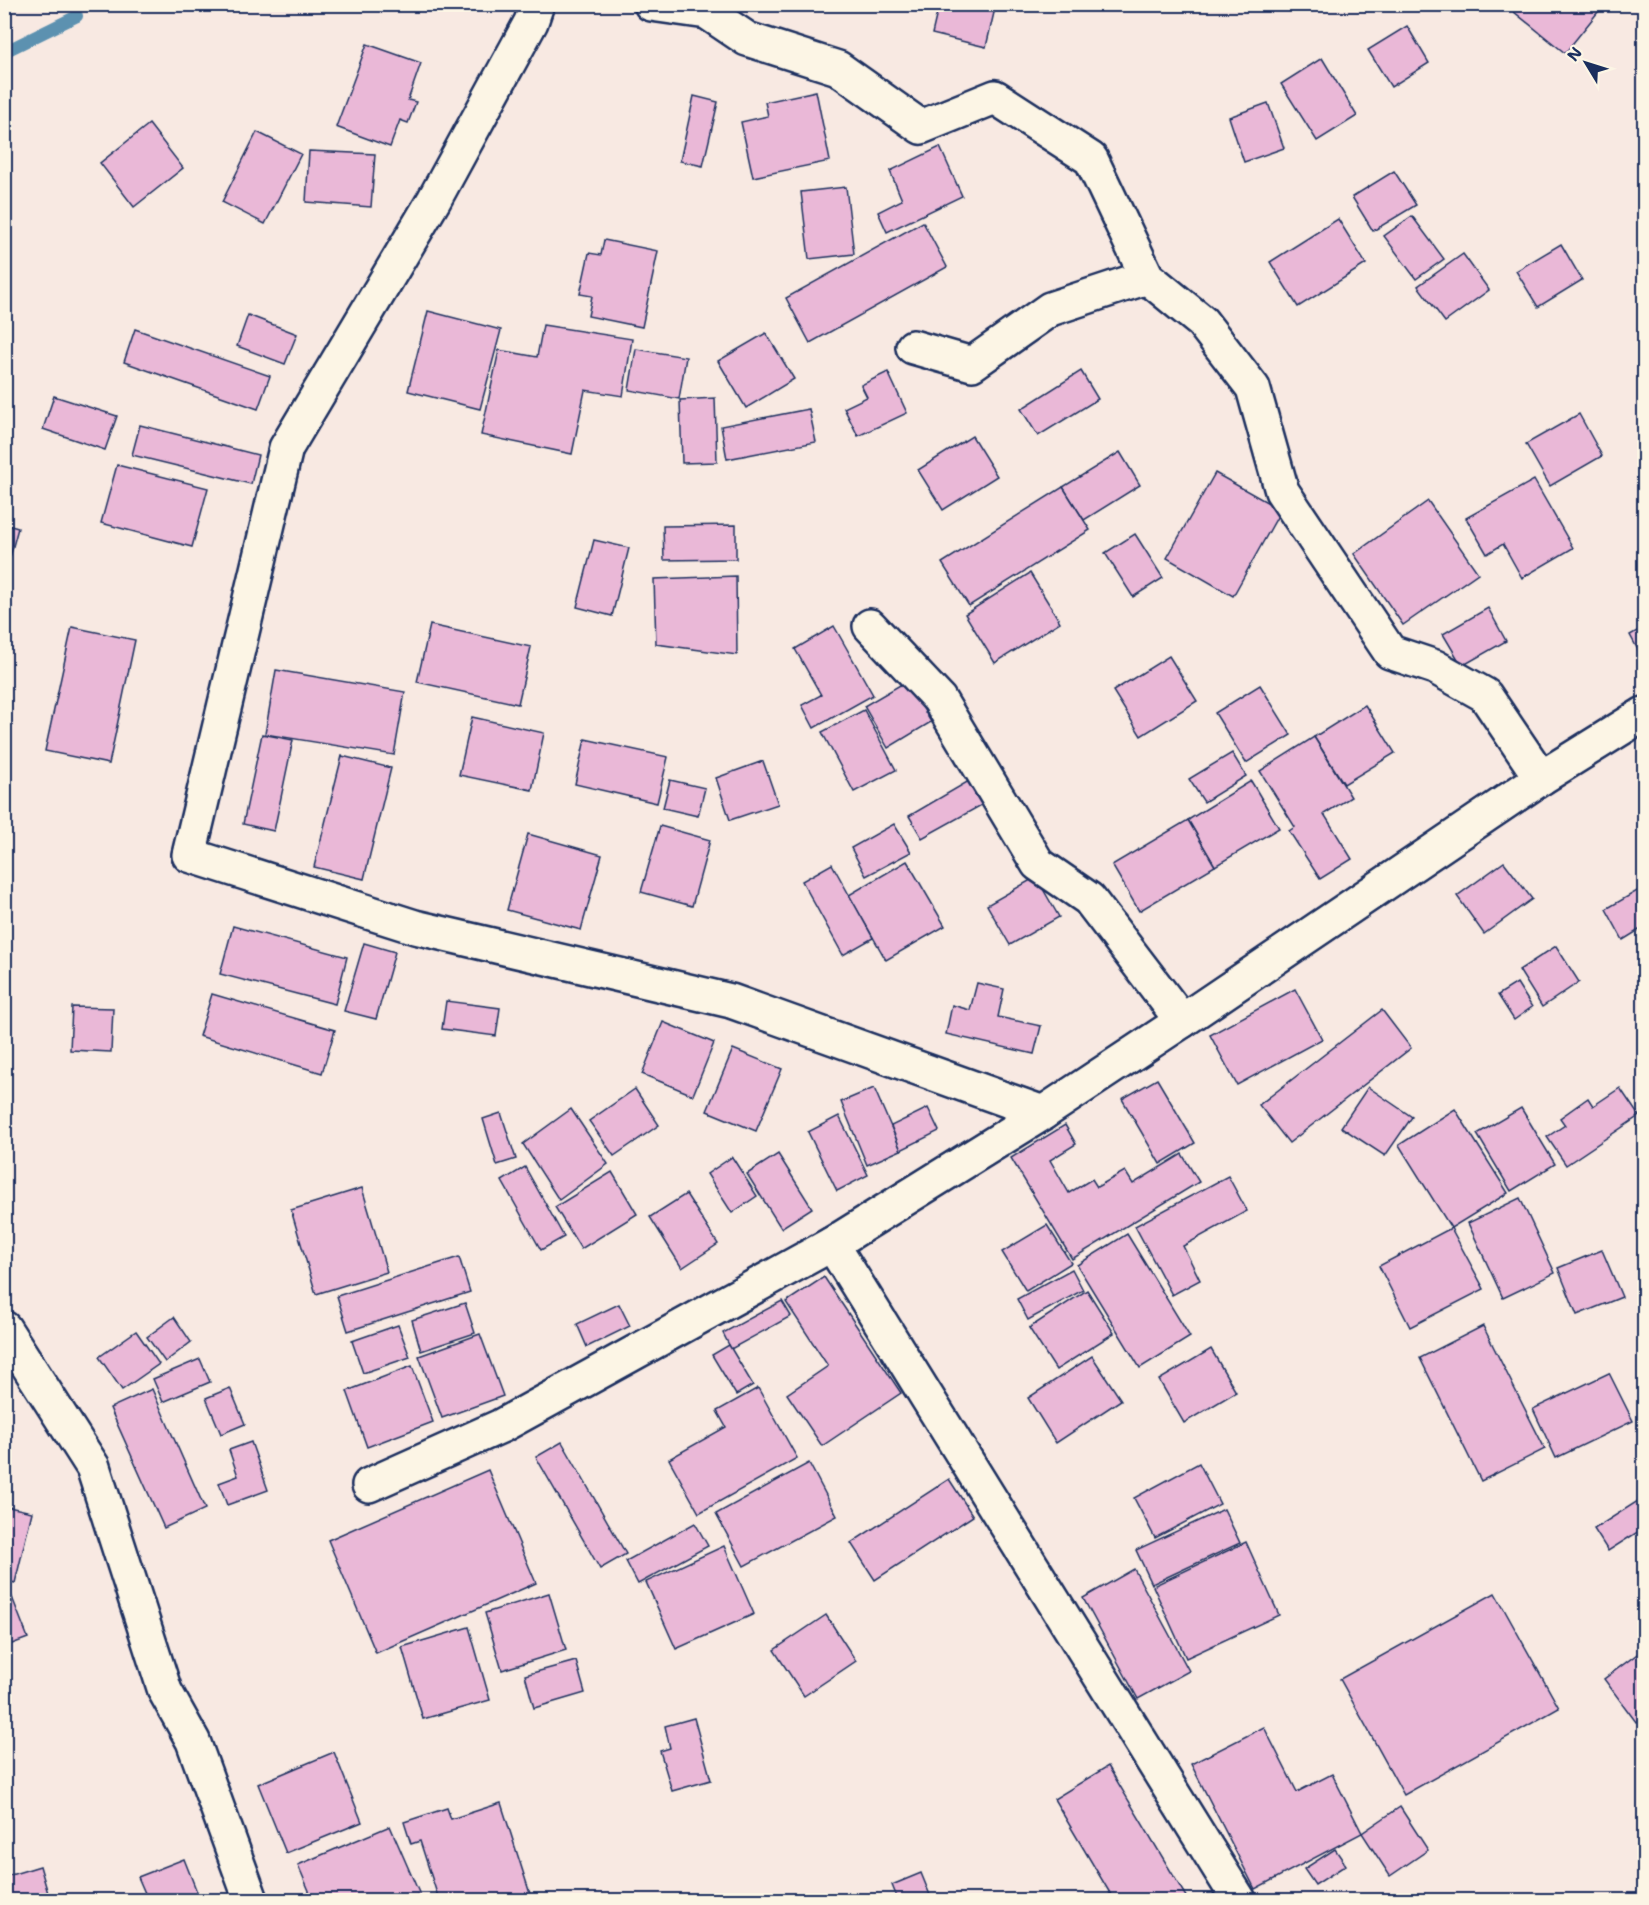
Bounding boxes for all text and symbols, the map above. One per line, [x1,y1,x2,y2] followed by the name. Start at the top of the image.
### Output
[1556,33,1616,93] north arrow
[1562,43,1587,66] text: N

